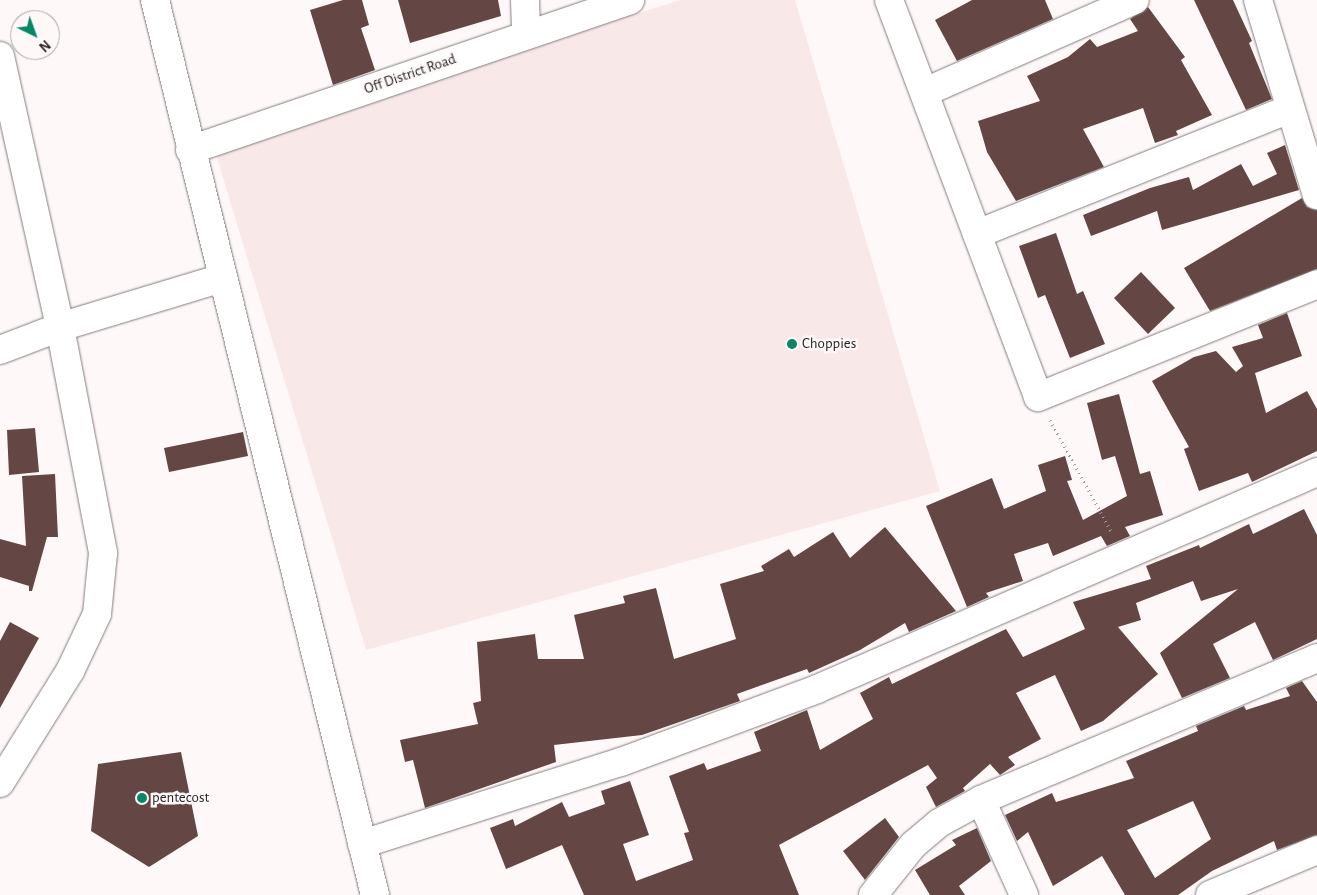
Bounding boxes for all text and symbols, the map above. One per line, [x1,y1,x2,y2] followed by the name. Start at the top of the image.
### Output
[10,10,60,60] north arrow
[36,37,53,54] text: N
[362,50,458,98] street label: Off District Road
[802,335,856,353] place label: Choppies
[786,338,798,350] marker: Choppies
[152,789,209,807] place label: pentecost
[136,792,148,804] marker: pentecost

